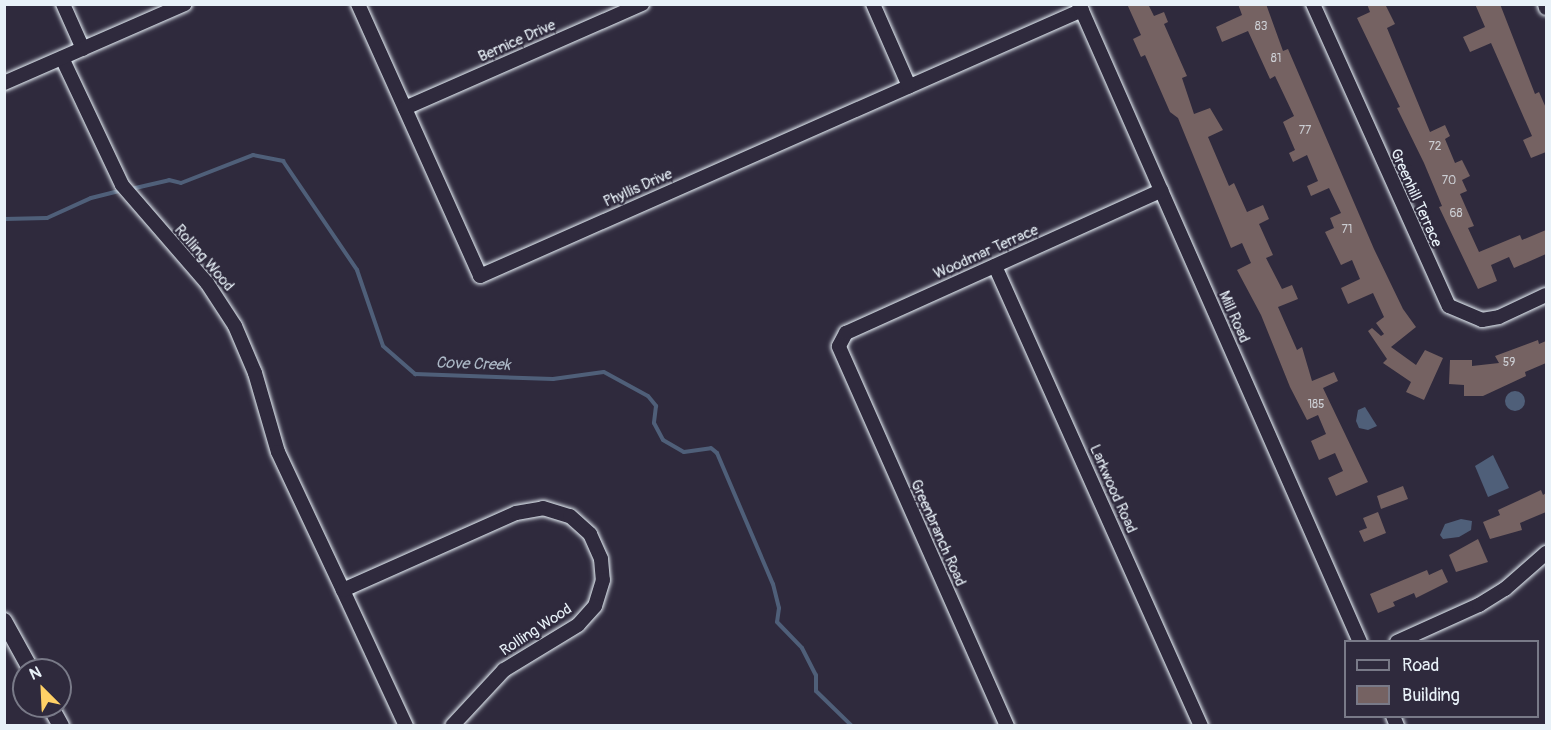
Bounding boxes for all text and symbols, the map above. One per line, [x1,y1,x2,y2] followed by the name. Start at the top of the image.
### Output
[476,16,558,66] street label: Bernice Drive
[1255,20,1267,34] house number: 83
[1271,52,1281,66] house number: 81
[1299,124,1311,138] house number: 77
[1428,140,1442,154] house number: 72
[1386,146,1446,250] street label: Greenhill Terrace
[601,165,675,211] street label: Phyllis Drive
[1442,174,1456,188] house number: 70
[1449,207,1463,221] house number: 68
[170,221,238,295] street label: Rolling Wood
[931,221,1041,283] street label: Woodmar Terrace
[1341,223,1353,237] house number: 71
[1215,288,1253,346] street label: Mill Road
[435,353,511,375] water label: Cove Creek
[1503,356,1515,370] house number: 59
[1307,398,1325,412] house number: 185
[1085,442,1141,536] street label: Larkwood Road
[906,477,970,589] street label: Greenbranch Road
[497,600,575,660] street label: Rolling Wood
[1344,640,1539,718] legend
[1402,654,1439,677] text: Road
[12,658,72,718] north arrow
[26,662,44,685] text: N
[1402,684,1460,707] text: Building

